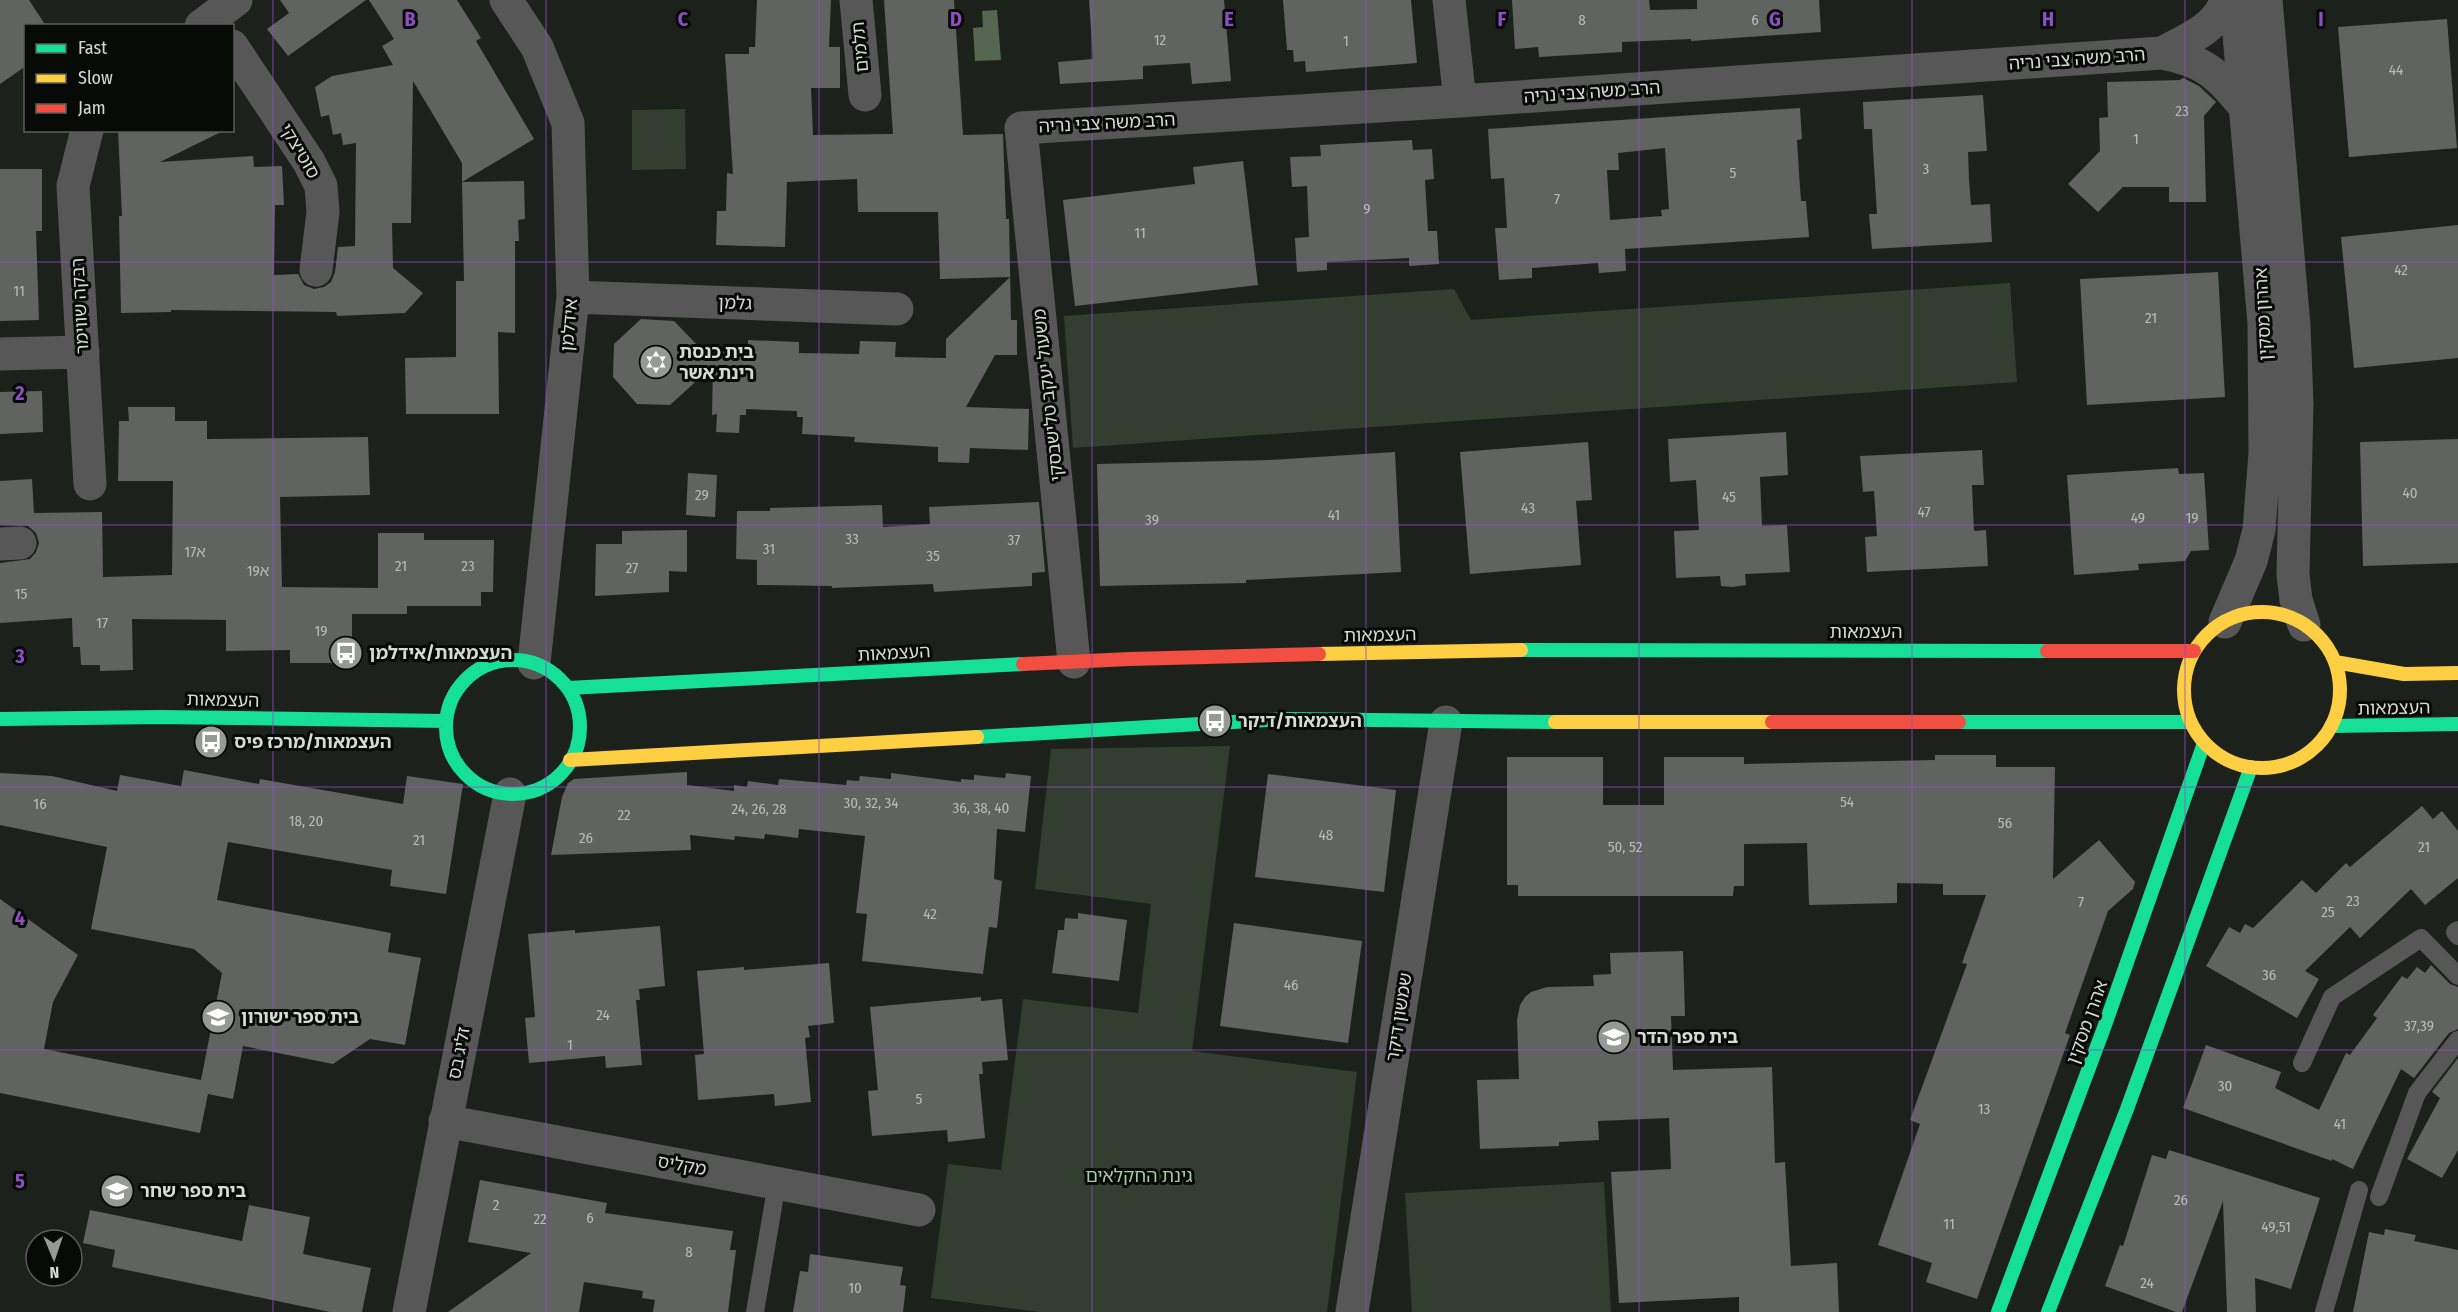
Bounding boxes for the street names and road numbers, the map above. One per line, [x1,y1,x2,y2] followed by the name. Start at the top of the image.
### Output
[847,21,873,73] street label: תלמים
[2008,43,2146,75] street label: הרב משה צבי נריה
[1523,76,1661,108] street label: הרב משה צבי נריה
[1038,108,1176,138] street label: הרב משה צבי נריה
[275,120,325,182] street label: סוטיצקי
[66,257,94,355] street label: רבקה שווימר
[2250,267,2276,361] street label: אהרון מסקין
[718,291,752,315] street label: גלמן
[556,298,582,352] street label: אידלמן
[1028,308,1068,482] street label: משעול יעקב טלישבסקי
[1830,621,1902,643] street label: העצמאות
[1343,623,1417,647] street label: העצמאות
[857,640,931,666] street label: העצמאות
[186,688,260,712] street label: העצמאות
[2357,696,2431,720] street label: העצמאות
[1381,971,1417,1063] street label: שמשון דיקר
[2062,977,2112,1067] street label: אהרן מסקין
[443,1025,475,1081] street label: זליג בס
[656,1150,708,1180] street label: מקליס

